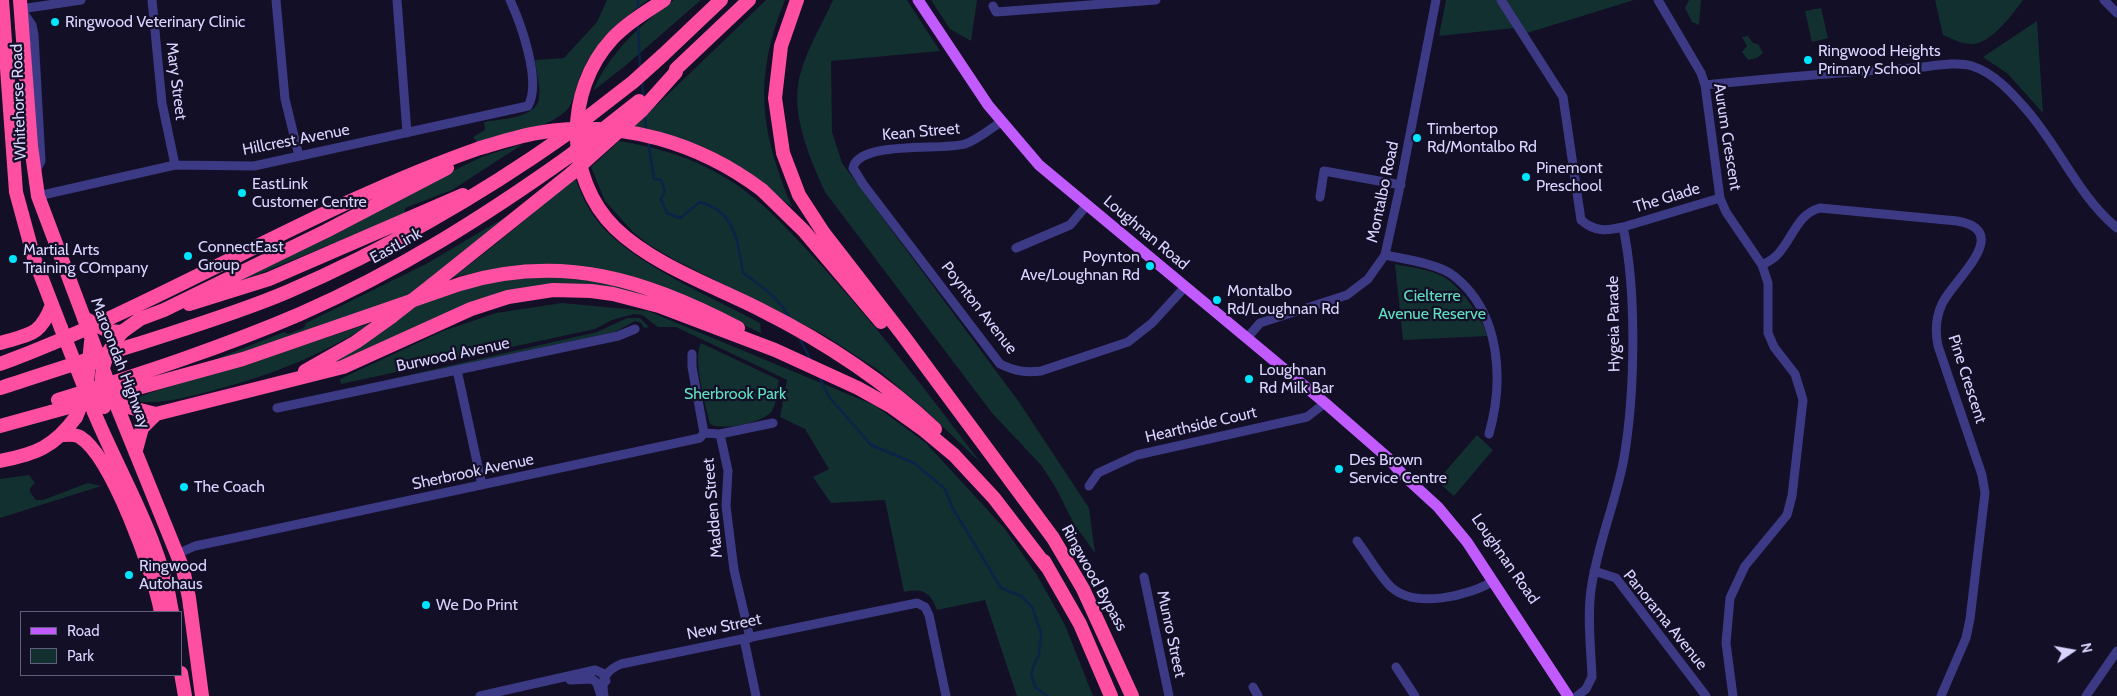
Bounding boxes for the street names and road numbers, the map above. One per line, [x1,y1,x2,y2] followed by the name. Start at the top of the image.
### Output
[162,41,190,121] street label: Mary Street
[7,44,31,160] street label: Whitehorse Road
[1709,82,1745,192] street label: Aurum Crescent
[881,119,961,145] street label: Kean Street
[241,120,351,160] street label: Hillcrest Avenue
[1363,140,1403,244] street label: Montalbo Road
[1632,179,1702,217] street label: The Glade
[1099,192,1193,274] street label: Loughnan Road
[367,224,425,268] street label: EastLink
[937,258,1021,358] street label: Poynton Avenue
[1604,276,1624,372] street label: Hygeia Parade
[86,295,154,431] street label: Maroondah Highway
[1944,332,1990,426] street label: Pine Crescent
[395,334,511,376] street label: Burwood Avenue
[1143,403,1259,447] street label: Hearthside Court
[410,450,536,494] street label: Sherbrook Avenue
[699,457,727,559] street label: Madden Street
[1467,510,1543,608] street label: Loughnan Road
[1057,521,1131,635] street label: Ringwood Bypass
[1619,566,1711,674] street label: Panorama Avenue
[1152,589,1190,679] street label: Munro Street
[685,610,763,644] street label: New Street

